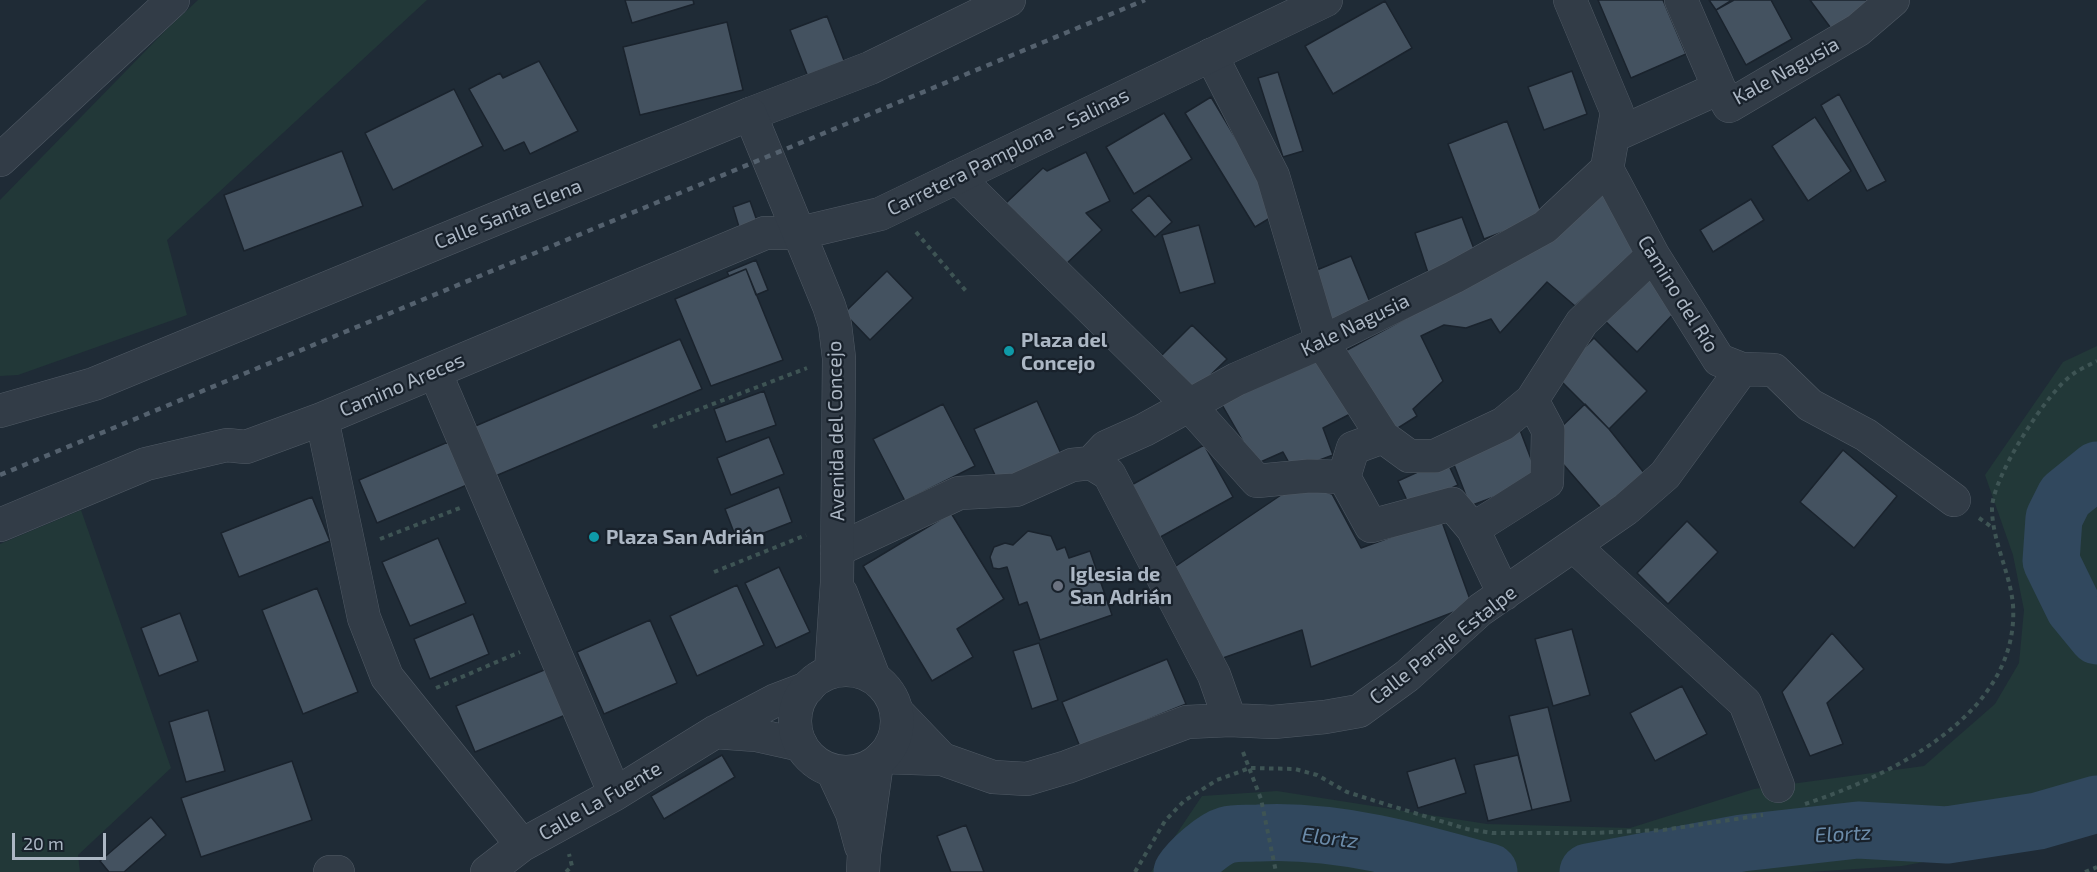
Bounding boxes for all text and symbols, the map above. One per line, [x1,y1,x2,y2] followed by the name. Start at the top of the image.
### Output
[1729,32,1843,110] street label: Kale Nagusia
[883,83,1133,221] street label: Carretera Pamplona - Salinas
[431,174,585,254] street label: Calle Santa Elena
[1632,231,1724,357] street label: Camino del Río
[1297,288,1413,362] street label: Kale Nagusia
[1021,328,1107,375] place label: Plaza del Concejo
[822,341,850,521] street label: Avenida del Concejo
[1002,344,1016,358] marker: Plaza del Concejo
[336,348,468,422] street label: Camino Areces
[606,525,764,549] place label: Plaza San Adrián
[587,530,601,544] marker: Plaza San Adrián
[1070,562,1172,609] place label: Iglesia de San Adrián
[1051,579,1065,593] marker: Iglesia de San Adrián
[1365,580,1521,710] street label: Calle Paraje Estalpe
[534,756,666,846] street label: Calle La Fuente
[1814,820,1872,848] water label: Elortz
[15,821,110,859] scale bar
[1300,822,1360,854] water label: Elortz
[23,832,64,854] text: 20 m

